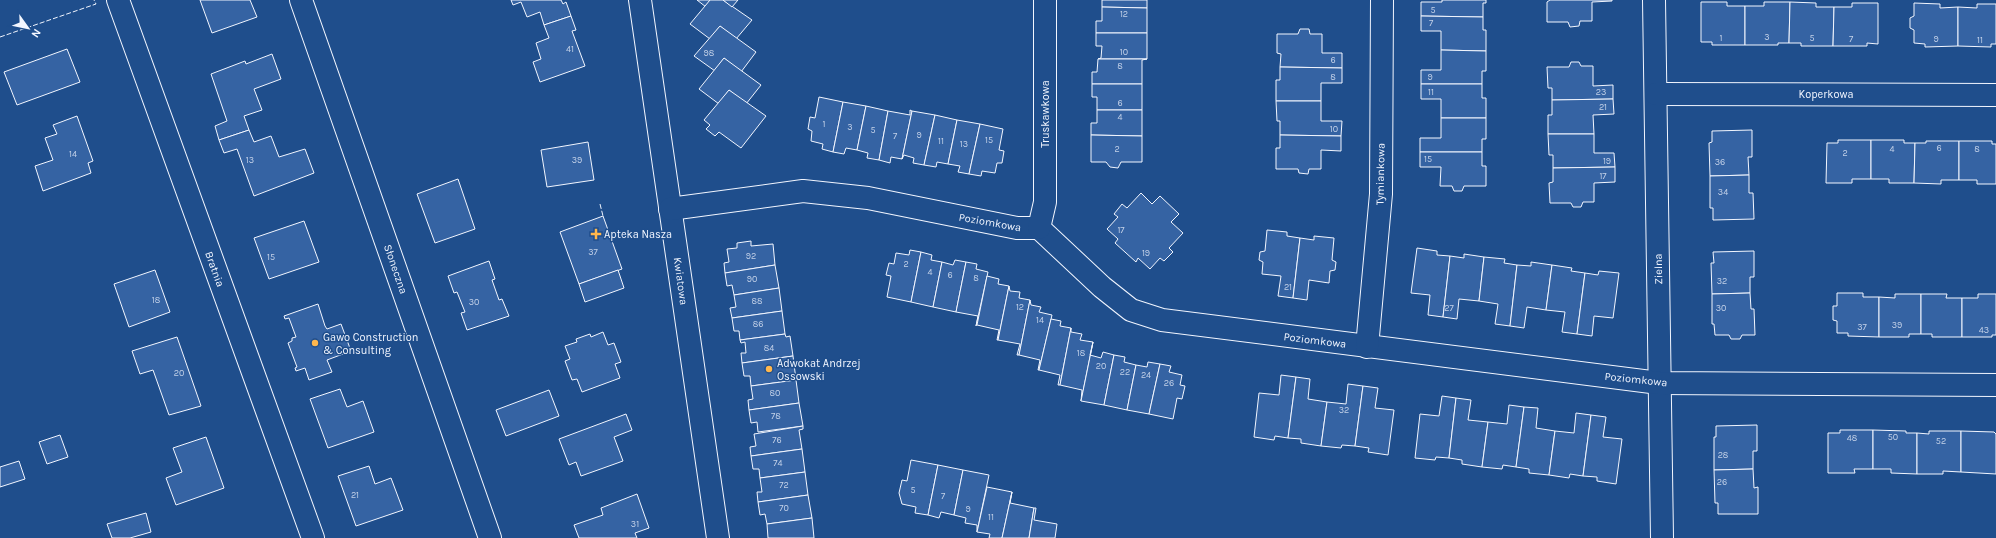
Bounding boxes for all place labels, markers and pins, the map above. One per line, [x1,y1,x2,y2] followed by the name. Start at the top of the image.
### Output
[604,228,672,241] place label: Apteka Nasza
[591,229,601,239] marker: Apteka Nasza
[323,331,418,357] place label: Gawo Construction & Consulting
[310,338,320,348] marker: Gawo Construction & Consulting
[777,357,861,383] place label: Adwokat Andrzej Ossowski
[764,364,774,374] marker: Adwokat Andrzej Ossowski

